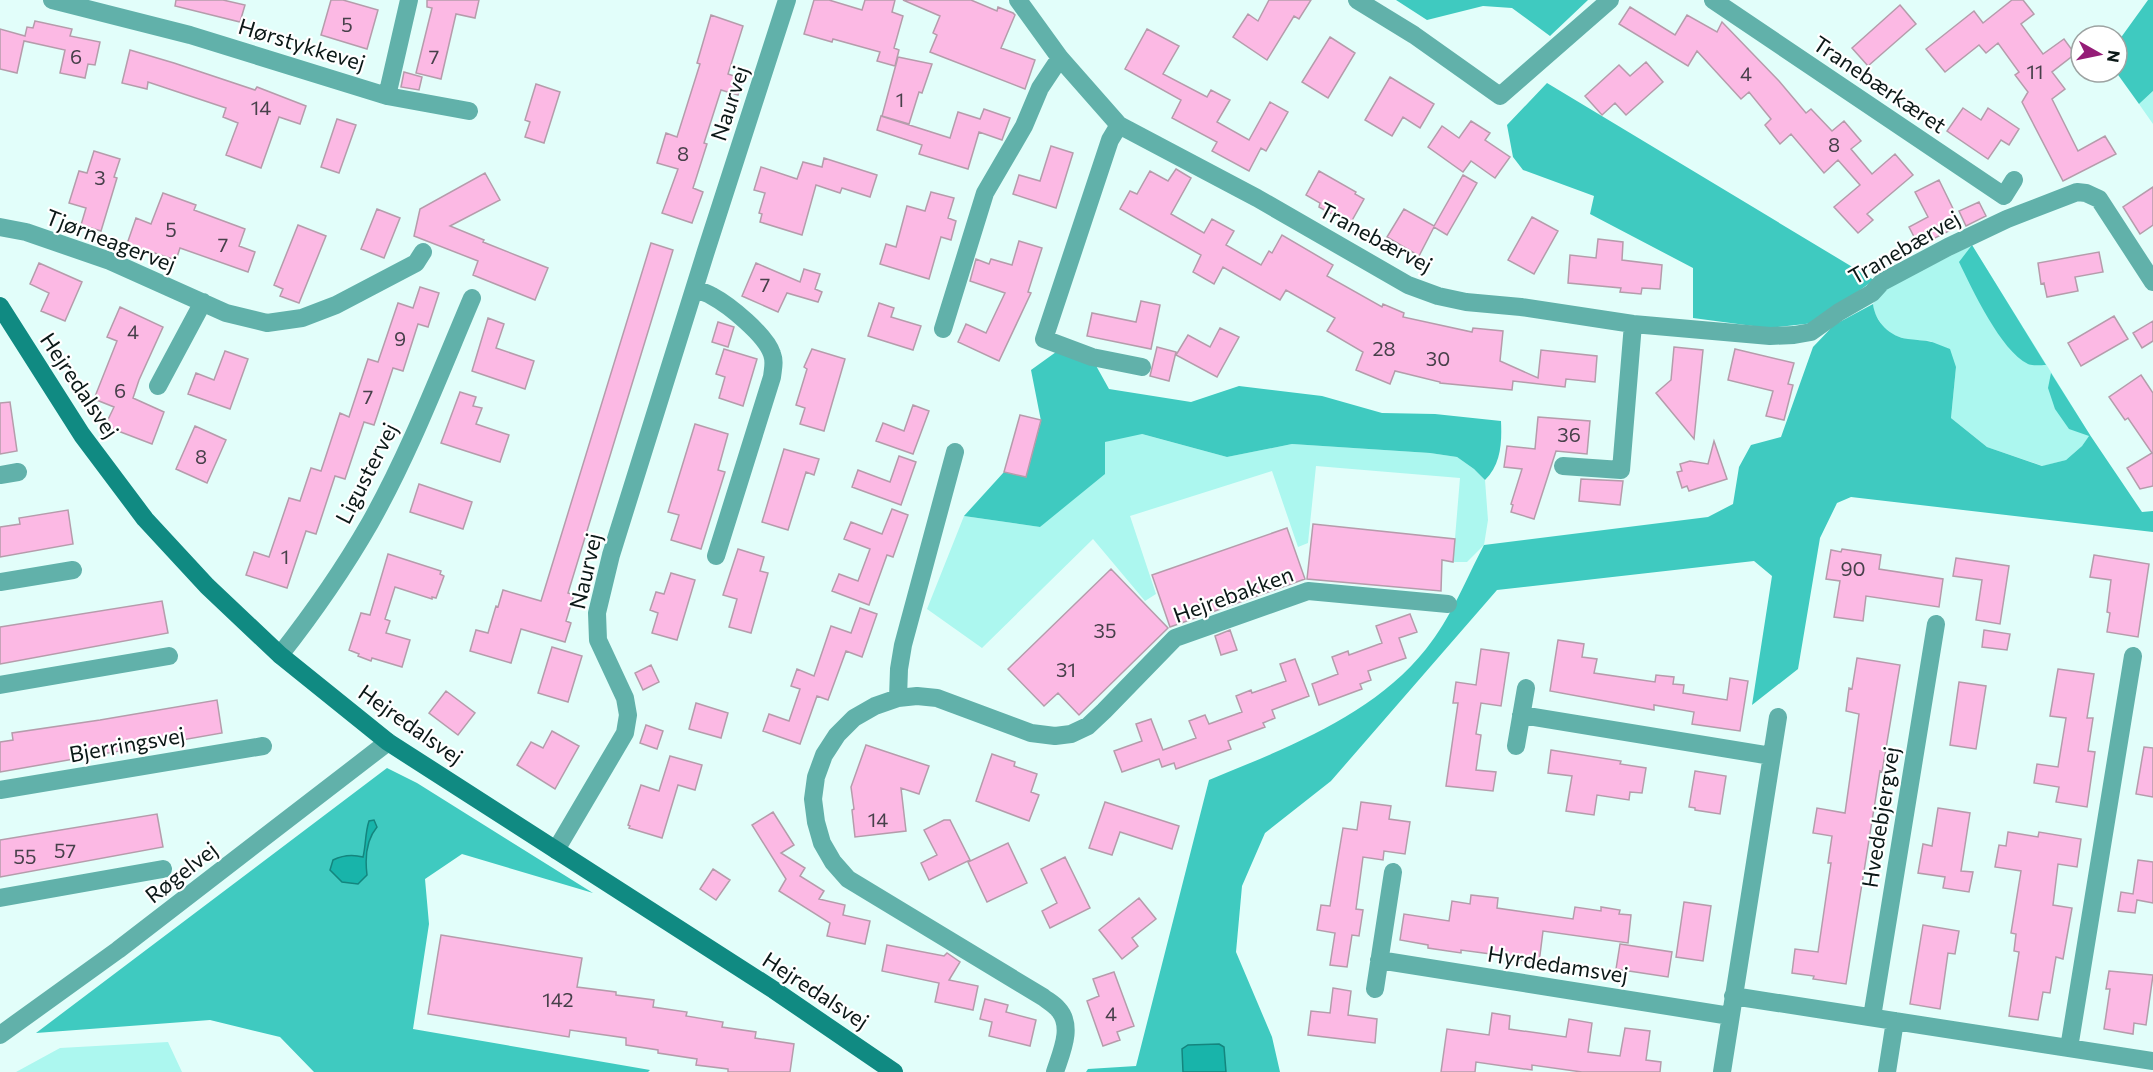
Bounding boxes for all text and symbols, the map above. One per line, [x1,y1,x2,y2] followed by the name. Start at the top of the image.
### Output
[235,12,369,76] street label: Hørstykkevej
[341,12,353,36] house number: 5
[2069,24,2129,84] north arrow
[1808,29,1952,139] street label: Tranebærkæret
[70,44,82,68] house number: 6
[429,44,439,68] house number: 7
[2104,49,2125,64] text: N
[2026,59,2044,83] house number: 11
[1740,61,1752,85] house number: 4
[704,62,754,144] street label: Naurvej
[896,87,904,111] house number: 1
[251,95,271,119] house number: 14
[1828,132,1840,156] house number: 8
[677,141,689,165] house number: 8
[94,165,106,189] house number: 3
[1315,196,1437,278] street label: Tranebærvej
[42,203,180,277] street label: Tjørneagervej
[1843,204,1965,290] street label: Tranebærvej
[165,217,177,241] house number: 5
[218,232,228,256] house number: 7
[760,272,770,296] house number: 7
[127,319,139,343] house number: 4
[394,326,406,350] house number: 9
[35,327,125,443] street label: Hejredalsvej
[1372,336,1396,360] house number: 28
[1426,346,1450,370] house number: 30
[114,378,126,402] house number: 6
[363,384,373,408] house number: 7
[329,418,403,528] street label: Ligustervej
[1557,422,1581,446] house number: 36
[195,444,207,468] house number: 8
[563,530,607,612] street label: Naurvej
[281,544,289,568] house number: 1
[1840,556,1866,580] house number: 90
[1169,560,1297,628] street label: Hejrebakken
[1094,618,1116,642] house number: 35
[1056,657,1076,681] house number: 31
[354,678,468,770] street label: Hejredalsvej
[67,721,187,767] street label: Bjerringsvej
[1856,745,1904,889] street label: Hvedebjergvej
[868,807,888,831] house number: 14
[140,835,222,909] street label: Røgelvej
[54,838,76,862] house number: 57
[14,844,36,868] house number: 55
[1486,940,1630,988] street label: Hyrdedamsvej
[758,946,874,1034] street label: Hejredalsvej
[542,987,574,1011] house number: 142
[1105,1001,1117,1025] house number: 4

